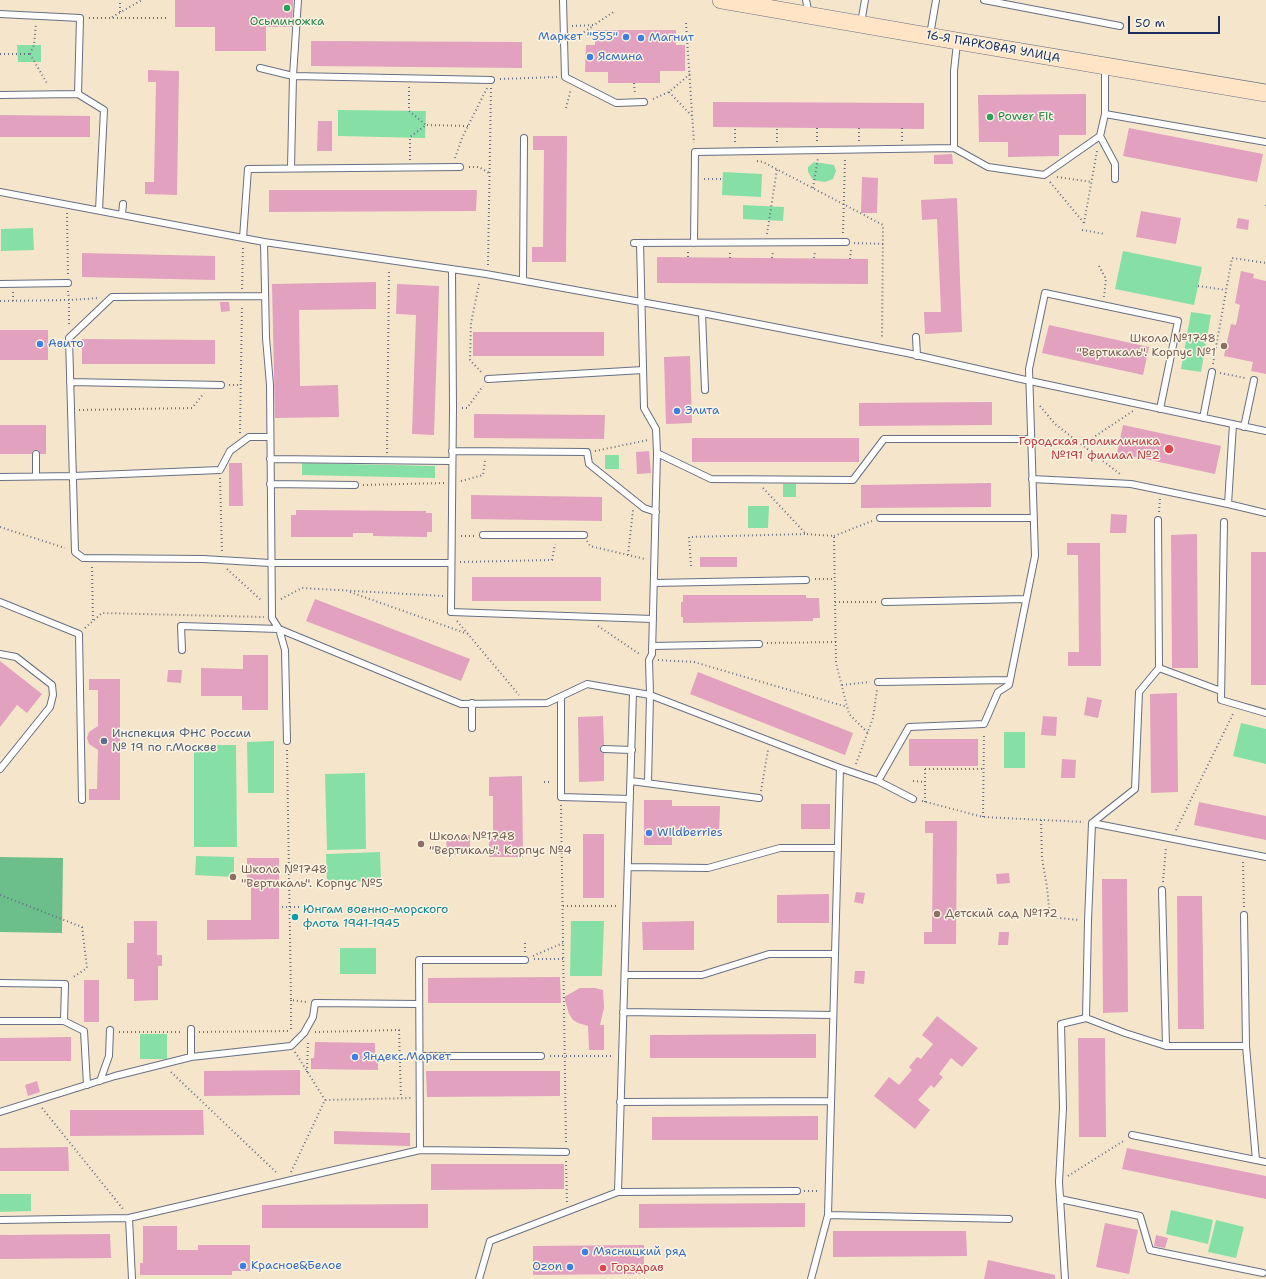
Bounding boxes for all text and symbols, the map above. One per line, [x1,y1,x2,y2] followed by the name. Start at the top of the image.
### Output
[282,3,292,13] marker: Осьминожка
[1130,8,1222,34] scale bar
[250,15,324,29] place label: Осьминожка
[1135,15,1165,31] text: 50 m
[925,28,1061,66] street label: 16-Я ПАРКОВАЯ УЛИЦА
[538,30,618,44] place label: Маркет "555"
[649,31,694,45] place label: Магнит
[621,32,631,42] marker: Маркет "555"
[636,33,646,43] marker: Магнит
[598,50,643,64] place label: Ясмина
[585,52,595,62] marker: Ясмина
[998,110,1053,124] place label: Power Fit
[985,112,995,122] marker: Power Fit
[1076,332,1216,360] place label: Школа №1748 "Вертикаль". Корпус №1
[48,337,83,351] place label: Авито
[35,339,45,349] marker: Авито
[1219,341,1229,351] marker: Школа №1748 "Вертикаль". Корпус №1
[685,404,719,418] place label: Элита
[672,406,682,416] marker: Элита
[1019,435,1160,463] place label: Городская поликлиника №191 филиал №2
[1163,443,1175,455] marker: Городская поликлиника №191 филиал №2
[112,727,251,755] place label: Инспекция ФНС России № 19 по г.Москве
[99,736,109,746] marker: Инспекция ФНС России № 19 по г.Москве
[657,826,723,840] place label: Wildberries
[644,828,654,838] marker: Wildberries
[429,830,572,858] place label: Школа №1748 "Вертикаль". Корпус №4
[416,839,426,849] marker: Школа №1748 "Вертикаль". Корпус №4
[241,863,383,891] place label: Школа №1748 "Вертикаль". Корпус №5
[228,872,238,882] marker: Школа №1748 "Вертикаль". Корпус №5
[303,903,448,931] place label: Юнгам военно-морского флота 1941-1945
[945,907,1058,921] place label: Детский сад №172
[932,909,942,919] marker: Детский сад №172
[290,912,300,922] marker: Юнгам военно-морского флота 1941-1945
[363,1050,451,1064] place label: Яндекс.Маркет
[350,1052,360,1062] marker: Яндекс.Маркет
[593,1245,686,1259] place label: Мясницкий ряд
[580,1247,590,1257] marker: Мясницкий ряд
[251,1259,342,1273] place label: Красное&Белое
[532,1260,562,1274] place label: Ozon
[238,1261,248,1271] marker: Красное&Белое
[611,1261,664,1275] place label: Горздрав
[565,1262,575,1272] marker: Ozon
[598,1263,608,1273] marker: Горздрав

